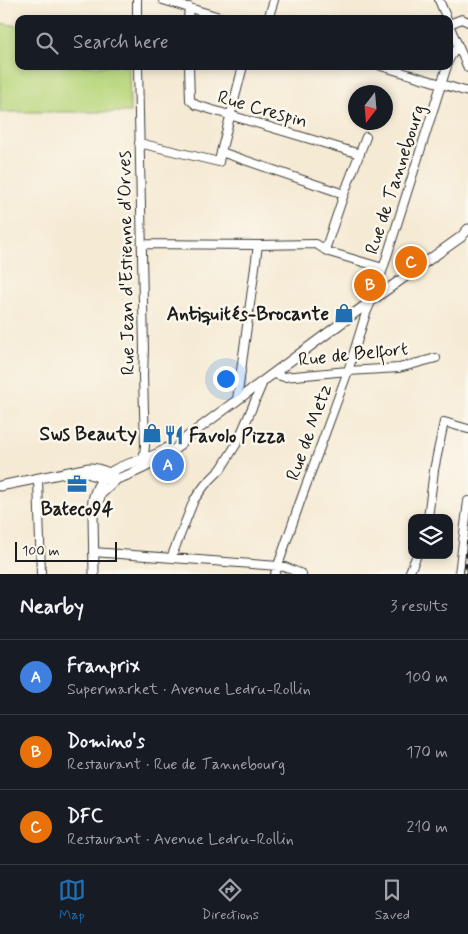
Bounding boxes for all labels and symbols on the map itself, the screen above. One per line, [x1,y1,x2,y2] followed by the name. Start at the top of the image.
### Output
[215,85,311,134] street label: Rue Crespin
[348,85,393,130] north arrow
[359,101,432,258] street label: Rue de Tannebourg
[112,150,141,375] street label: Rue Jean d'Estienne d'Orves
[395,243,427,281] pin: C
[354,266,386,304] pin: B
[167,302,329,327] place label: Antiquités-Brocante
[333,302,355,324] shop icon: Antiquités-Brocante
[297,336,410,376] street label: Rue de Belfort
[213,366,239,392] your location
[280,381,338,484] street label: Rue de Metz
[40,422,137,447] place label: Sws Beauty
[141,422,163,444] shop icon: Sws Beauty
[163,424,185,446] restaurant icon: Favolo Pizza
[189,424,285,449] place label: Favolo Pizza
[152,446,184,484] pin: A
[66,473,88,495] office icon: Bateco94
[41,497,114,522] place label: Bateco94
[15,539,118,562] scale bar

